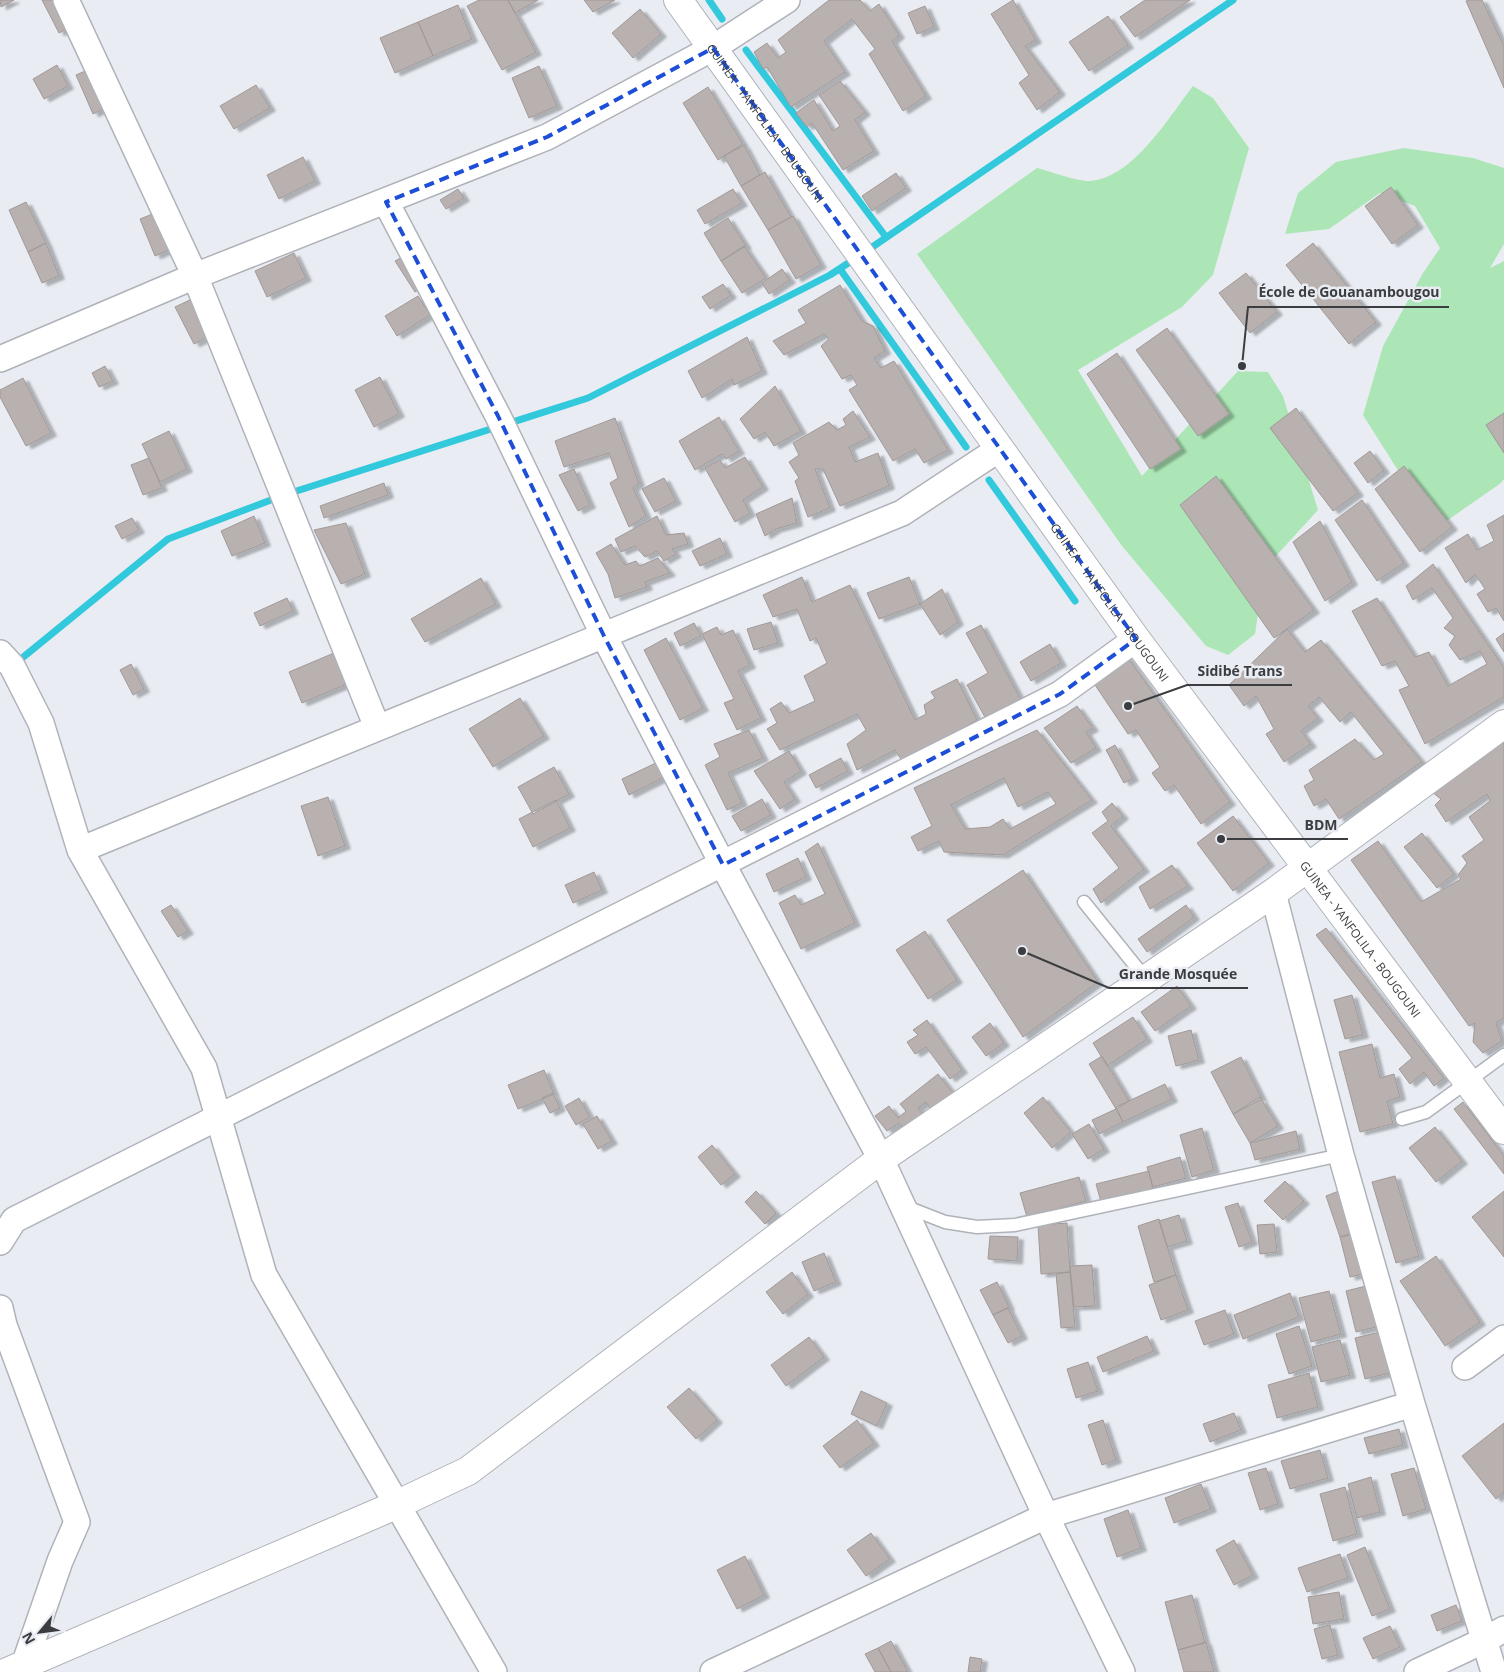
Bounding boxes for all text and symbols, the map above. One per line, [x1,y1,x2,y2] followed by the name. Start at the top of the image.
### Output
[703,40,829,206] street label: GUINEA - YANFOLILA - BOUGOUNI
[1248,278,1449,307] callout: École de Gouanambougou
[1258,282,1440,301] text: École de Gouanambougou
[1047,519,1173,685] street label: GUINEA - YANFOLILA - BOUGOUNI
[1187,656,1292,685] callout: Sidibé Trans
[1198,661,1283,680] text: Sidibé Trans
[1295,810,1348,839] callout: BDM
[1305,815,1337,834] text: BDM
[1296,857,1425,1021] street label: GUINEA - YANFOLILA - BOUGOUNI
[1109,959,1248,988] callout: Grande Mosquée
[1119,964,1237,983] text: Grande Mosquée
[15,1607,65,1657] north arrow
[17,1629,39,1648] text: N

